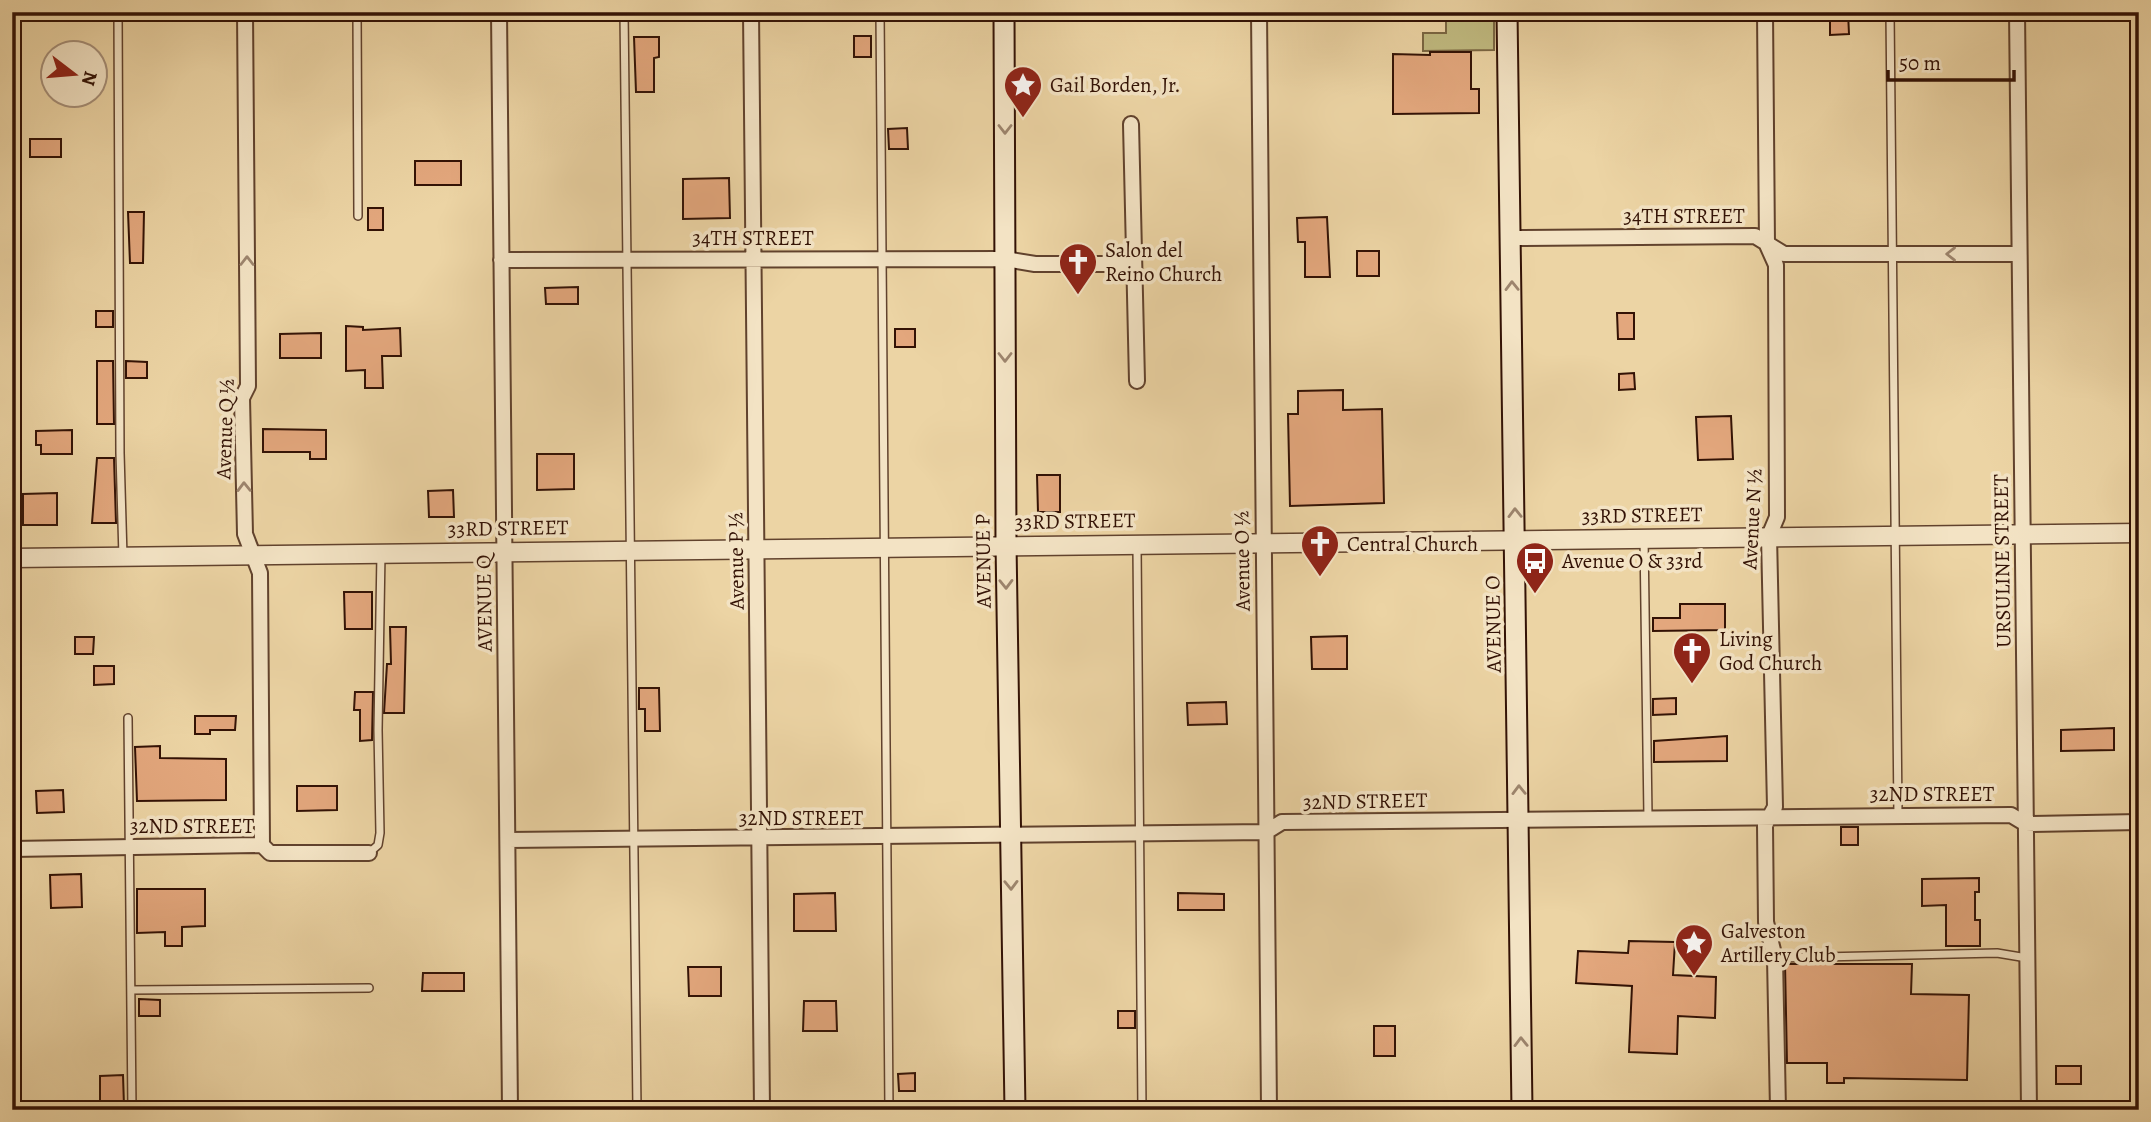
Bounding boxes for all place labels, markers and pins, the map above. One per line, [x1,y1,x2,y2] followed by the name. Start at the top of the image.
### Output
[1002,64,1044,119] place icon: Gail Borden, Jr.
[1050,71,1181,99] place label: Gail Borden, Jr.
[1105,236,1222,288] place label: Salon del Reino Church
[1057,241,1099,296] church icon: Salon del Reino Church
[1299,523,1341,578] church icon: Central Church
[1347,530,1478,558] place label: Central Church
[1514,540,1556,595] bus stop icon: Avenue O & 33rd
[1561,547,1704,575] place label: Avenue O & 33rd
[1719,625,1822,677] place label: Living God Church
[1671,630,1713,685] church icon: Living God Church
[1720,917,1836,969] place label: Galveston Artillery Club
[1673,922,1715,977] place icon: Galveston Artillery Club

